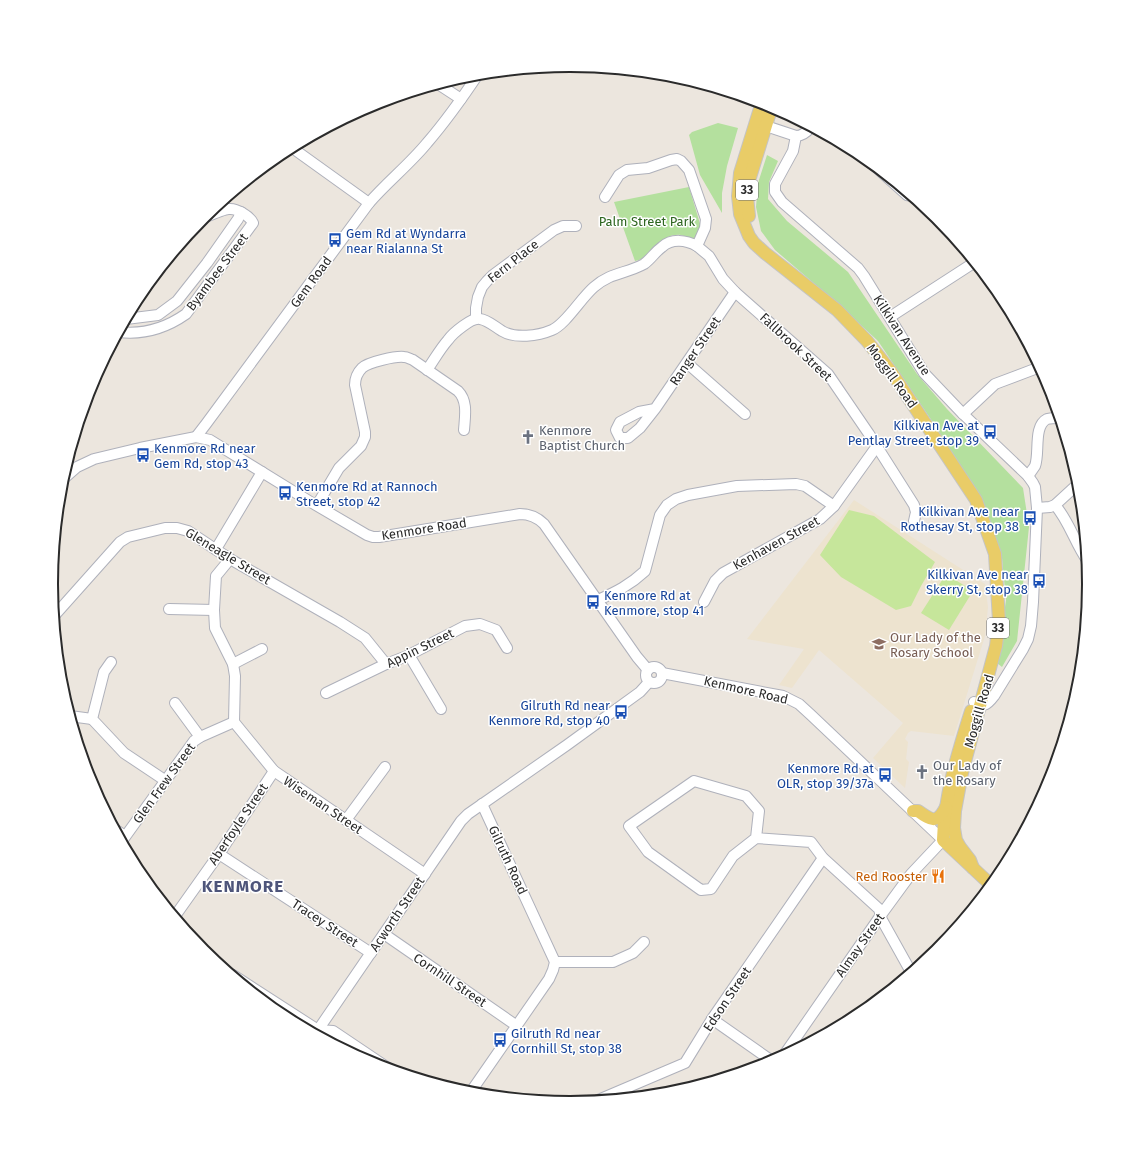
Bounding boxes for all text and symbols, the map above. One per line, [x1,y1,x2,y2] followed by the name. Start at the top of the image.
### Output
[736,180,758,200] road number: 33
[599,214,696,229] park label: Palm Street Park
[346,226,466,256] place label: Gem Rd at Wyndarra near Rialanna St
[183,230,251,314] street label: Byambee Street
[327,232,343,248] bus stop icon: Gem Rd at Wyndarra near Rialanna St
[485,237,541,285] street label: Fern Place
[287,253,335,311] street label: Gem Road
[870,292,934,378] street label: Kilkivan Avenue
[757,310,835,384] street label: Fallbrook Street
[666,313,724,388] street label: Ranger Street
[864,341,920,411] street label: Moggill Road
[848,418,979,448] place label: Kilkivan Ave at Pentlay Street, stop 39
[539,423,625,453] place label: Kenmore Baptist Church
[982,424,998,440] bus stop icon: Kilkivan Ave at Pentlay Street, stop 39
[520,429,536,445] church icon: Kenmore Baptist Church
[154,441,256,471] place label: Kenmore Rd near Gem Rd, stop 43
[135,447,151,463] bus stop icon: Kenmore Rd near Gem Rd, stop 43
[296,479,438,509] place label: Kenmore Rd at Rannoch Street, stop 42
[277,485,293,501] bus stop icon: Kenmore Rd at Rannoch Street, stop 42
[900,504,1019,534] place label: Kilkivan Ave near Rothesay St, stop 38
[1022,510,1038,526] bus stop icon: Kilkivan Ave near Rothesay St, stop 38
[730,513,822,573] street label: Kenhaven Street
[380,515,468,543] street label: Kenmore Road
[183,525,274,588] street label: Gleneagle Street
[926,567,1028,597] place label: Kilkivan Ave near Skerry St, stop 38
[1031,573,1047,589] bus stop icon: Kilkivan Ave near Skerry St, stop 38
[604,588,704,618] place label: Kenmore Rd at Kenmore, stop 41
[585,594,601,610] bus stop icon: Kenmore Rd at Kenmore, stop 41
[987,618,1009,638] road number: 33
[384,625,456,671] street label: Appin Street
[890,630,981,660] place label: Our Lady of the Rosary School
[871,636,887,652] school or university icon: Our Lady of the Rosary School
[961,672,997,750] street label: Moggill Road
[702,673,790,707] street label: Kenmore Road
[488,698,610,728] place label: Gilruth Rd near Kenmore Rd, stop 40
[613,704,629,720] bus stop icon: Gilruth Rd near Kenmore Rd, stop 40
[130,740,198,826] street label: Glen Frew Street
[933,758,1003,788] place label: Our Lady of the Rosary
[777,761,874,791] place label: Kenmore Rd at OLR, stop 39/37a
[914,764,930,780] church icon: Our Lady of the Rosary
[877,767,893,783] bus stop icon: Kenmore Rd at OLR, stop 39/37a
[281,773,366,837] street label: Wiseman Street
[205,780,271,868] street label: Aberfoyle Street
[486,823,530,897] street label: Gilruth Road
[930,868,946,884] restaurant icon: Red Rooster
[855,869,927,884] place label: Red Rooster
[367,874,428,954] street label: Acworth Street
[202,876,284,897] district label: KENMORE
[289,896,361,950] street label: Tracey Street
[833,910,888,980] street label: Almay Street
[411,950,490,1010] street label: Cornhill Street
[700,964,754,1034] street label: Edson Street
[511,1026,622,1056] place label: Gilruth Rd near Cornhill St, stop 38
[492,1032,508,1048] bus stop icon: Gilruth Rd near Cornhill St, stop 38

